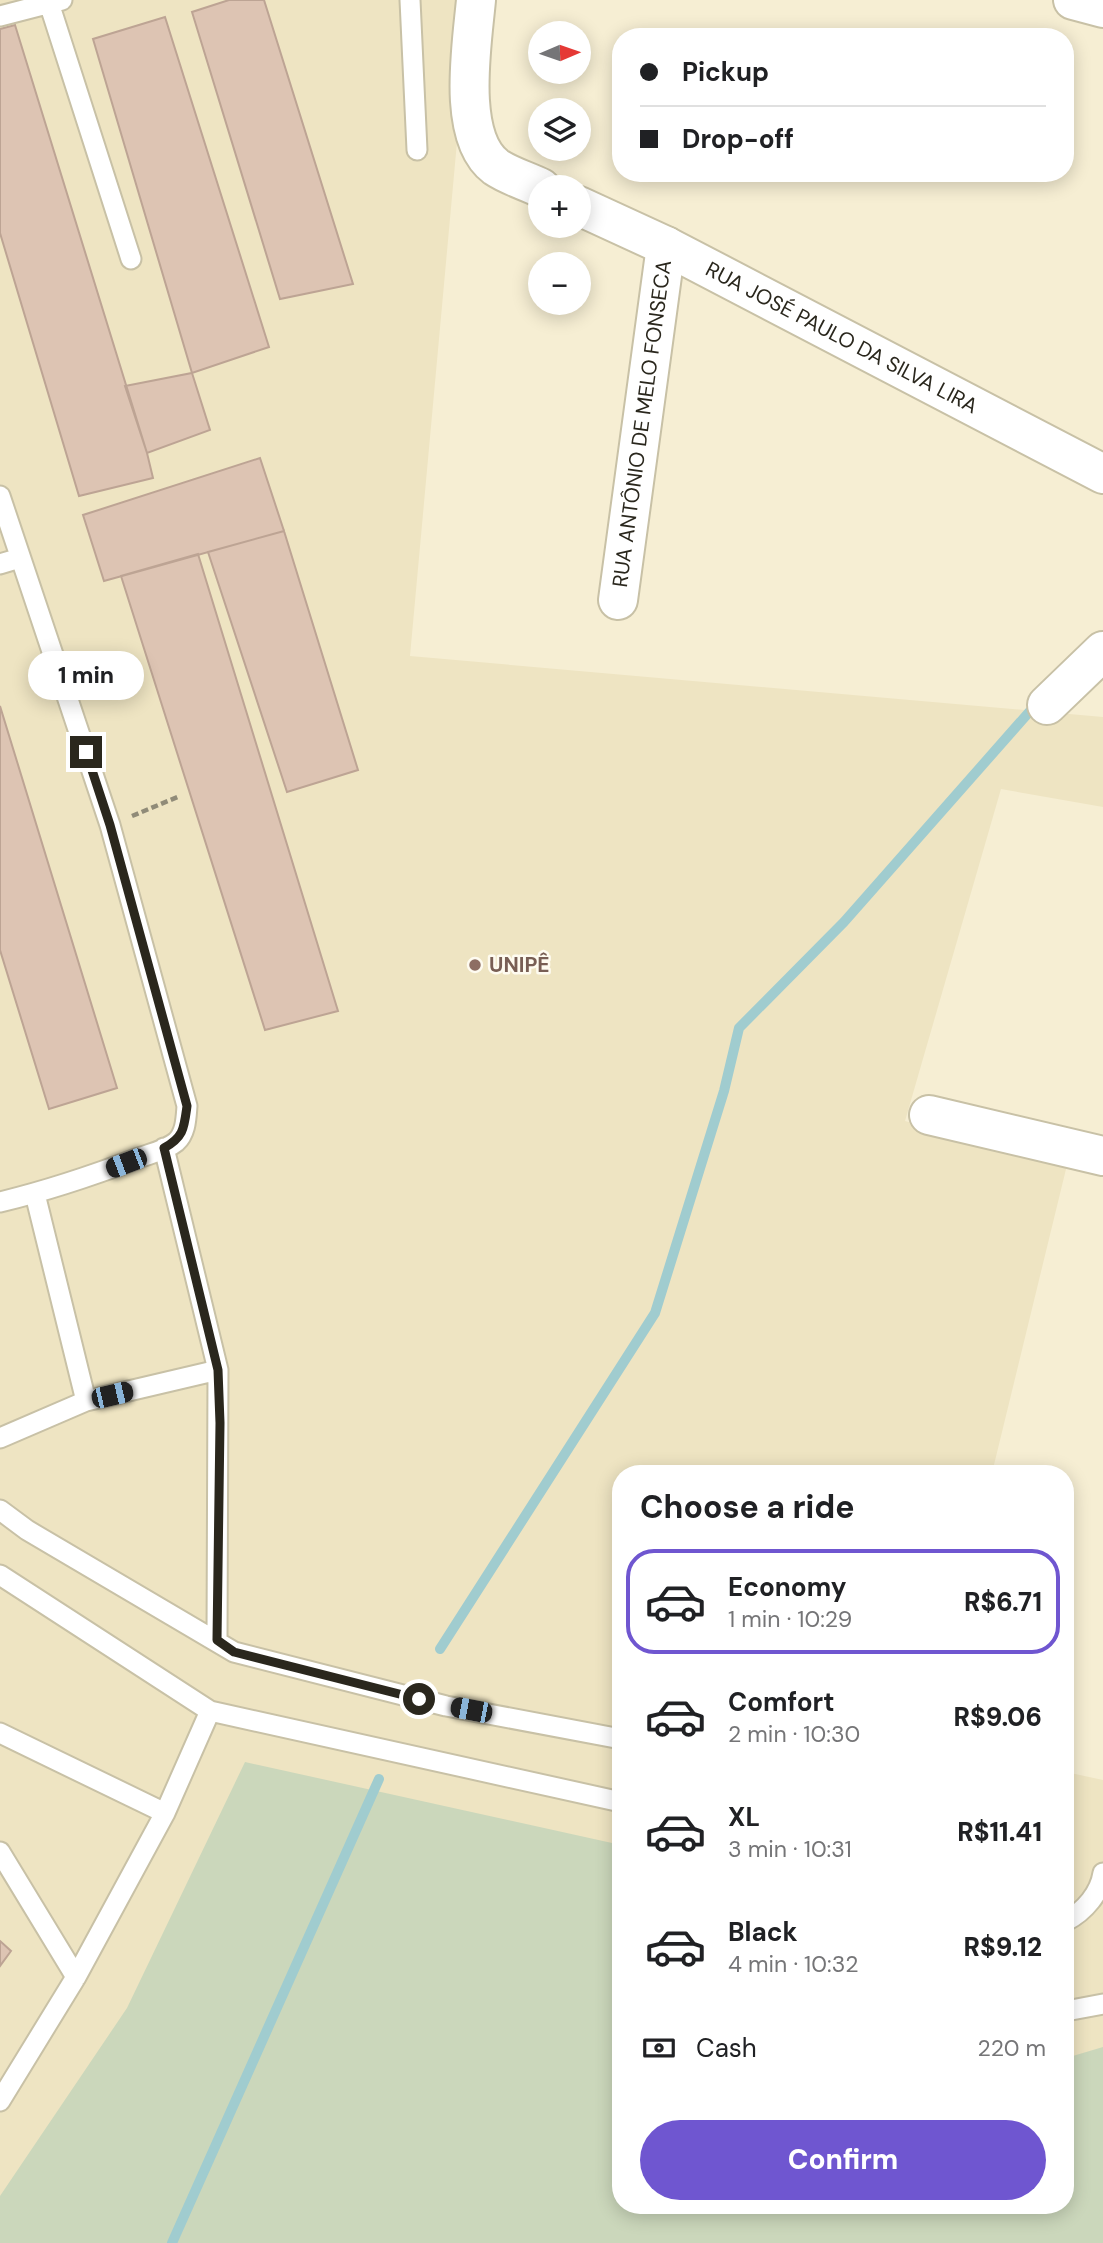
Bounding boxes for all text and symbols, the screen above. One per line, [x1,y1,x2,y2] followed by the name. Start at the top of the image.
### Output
[528,21,592,84] north arrow
[528,21,591,315] map controls
[682,55,769,89] text: Pickup
[528,98,591,161] button: layers
[682,122,794,156] text: Drop-off
[528,175,591,238] button: +
[528,252,591,315] button: −
[701,255,983,420] street label: RUA JOSÉ PAULO DA SILVA LIRA
[606,258,678,589] street label: RUA ANTÔNIO DE MELO FONSECA
[28,650,144,700] callout: 1 min
[58,660,114,690] text: 1 min
[70,736,102,768] route end
[489,951,550,979] place label: UNIPÊ
[467,957,483,973] marker: UNIPÊ
[103,1146,150,1180] car
[90,1380,135,1410] car
[640,1486,855,1528] text: Choose a ride
[644,1570,707,1633] icon: car
[728,1570,846,1604] text: Economy
[964,1585,1042,1619] text: R$6.71
[728,1604,852,1634] text: 1 min · 10:29
[403,1683,435,1715] route start
[644,1685,707,1748] icon: car
[728,1685,834,1719] text: Comfort
[449,1696,494,1724] car
[953,1700,1042,1734] text: R$9.06
[728,1719,860,1749] text: 2 min · 10:30
[644,1800,707,1863] icon: car
[728,1800,760,1834] text: XL
[957,1815,1042,1849] text: R$11.41
[728,1834,852,1864] text: 3 min · 10:31
[644,1915,707,1978] icon: car
[728,1915,798,1949] text: Black
[964,1930,1042,1964] text: R$9.12
[728,1949,858,1979] text: 4 min · 10:32
[640,2029,678,2067] icon: cash
[696,2031,757,2065] text: Cash
[977,2033,1046,2063] text: 220 m
[640,2120,1046,2200] button: Confirm

